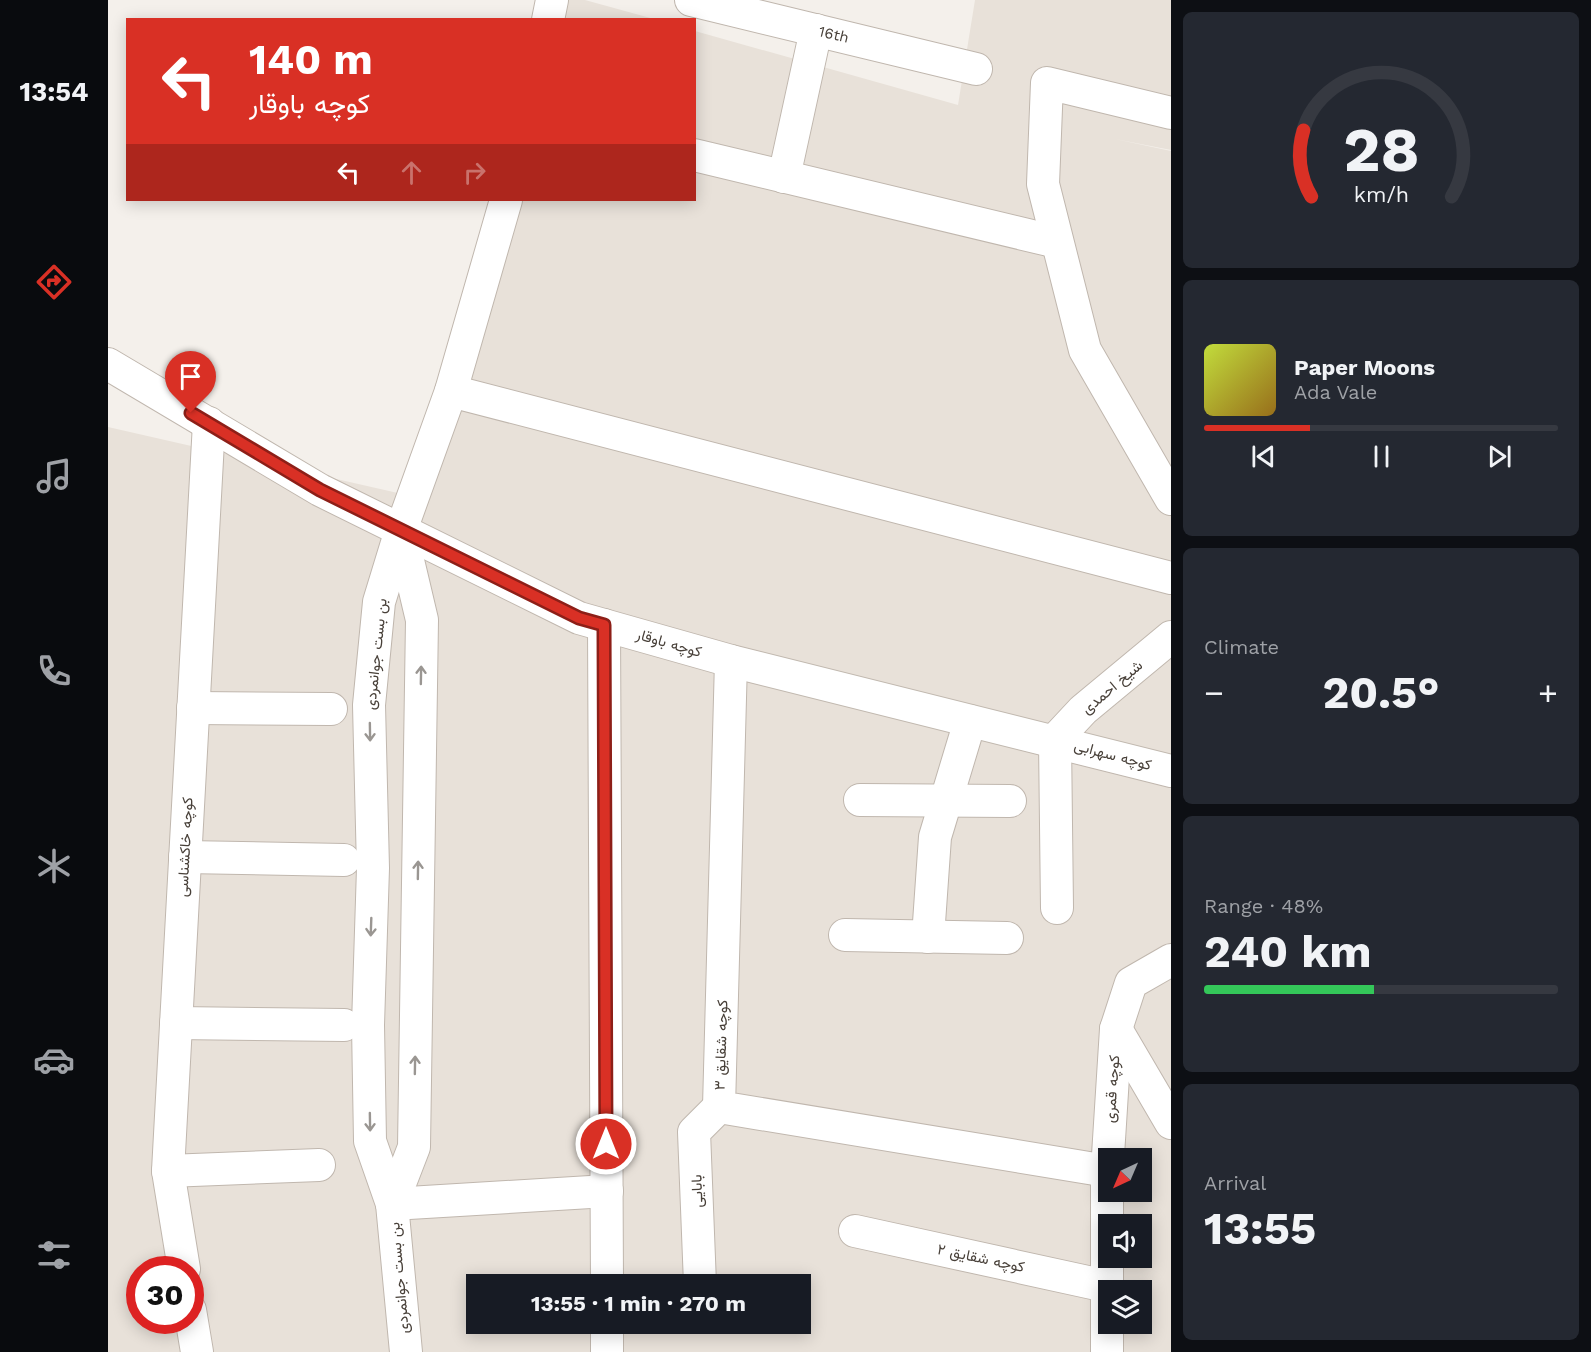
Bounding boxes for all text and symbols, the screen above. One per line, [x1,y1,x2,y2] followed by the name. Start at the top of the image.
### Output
[817,22,851,47] street label: 16th
[249,35,373,84] text: 140 m
[150,42,228,120] icon: left
[20,76,89,108] text: 13:54
[249,88,370,120] text: کوچه باوقار
[1343,113,1419,186] text: 28
[332,156,365,189] icon: left
[395,156,428,189] icon: ahead
[458,156,491,189] icon: right
[1353,182,1409,207] text: km/h
[33,261,75,303] icon: directions
[165,351,216,413] pin
[1294,355,1435,380] text: Paper Moons
[174,360,207,393] icon: arrive
[1294,380,1377,404] text: Ada Vale
[1247,440,1280,473] icon: previous
[1365,440,1398,473] icon: pause
[1483,440,1516,473] icon: next
[33,455,75,497] icon: music
[361,597,392,711] street label: بن بست جوانمردی
[633,625,704,662] street label: کوچه باوقار
[1204,635,1279,659] text: Climate
[33,650,75,692] icon: phone
[1078,656,1148,719] street label: شیخ احمدی
[416,666,427,686] one-way arrow
[1323,666,1439,719] text: 20.5°
[1204,673,1224,712] text: −
[1538,673,1558,712] text: +
[364,721,376,741] one-way arrow
[1072,736,1154,775] street label: کوچه سهرابی
[173,796,198,898] street label: کوچه خاکشناسی
[33,845,75,887] icon: climate
[412,861,424,881] one-way arrow
[1204,894,1323,918] text: Range · 48%
[366,916,377,936] one-way arrow
[1204,925,1372,978] text: 240 km
[710,999,733,1091] street label: کوچه شقایق ۳
[33,1039,75,1081] icon: car
[1101,1054,1124,1124] street label: کوچه قمری
[409,1056,421,1076] one-way arrow
[364,1111,376,1131] one-way arrow
[574,1112,638,1176] position arrow
[1098,1148,1152,1202] north arrow
[1098,1148,1152,1334] map controls
[1204,1171,1266,1195] text: Arrival
[687,1174,708,1208] street label: بابایی
[1204,1202,1316,1255] text: 13:55
[1098,1214,1152,1268] button: sound
[385,1221,414,1335] street label: بن بست جوانمردی
[33,1234,75,1276] icon: filters
[936,1240,1027,1277] street label: کوچه شقایق ۲
[126,1256,204,1334] speed limit sign: 30
[1098,1280,1152,1334] button: layers
[531,1291,746,1316] text: 13:55 · 1 min · 270 m

